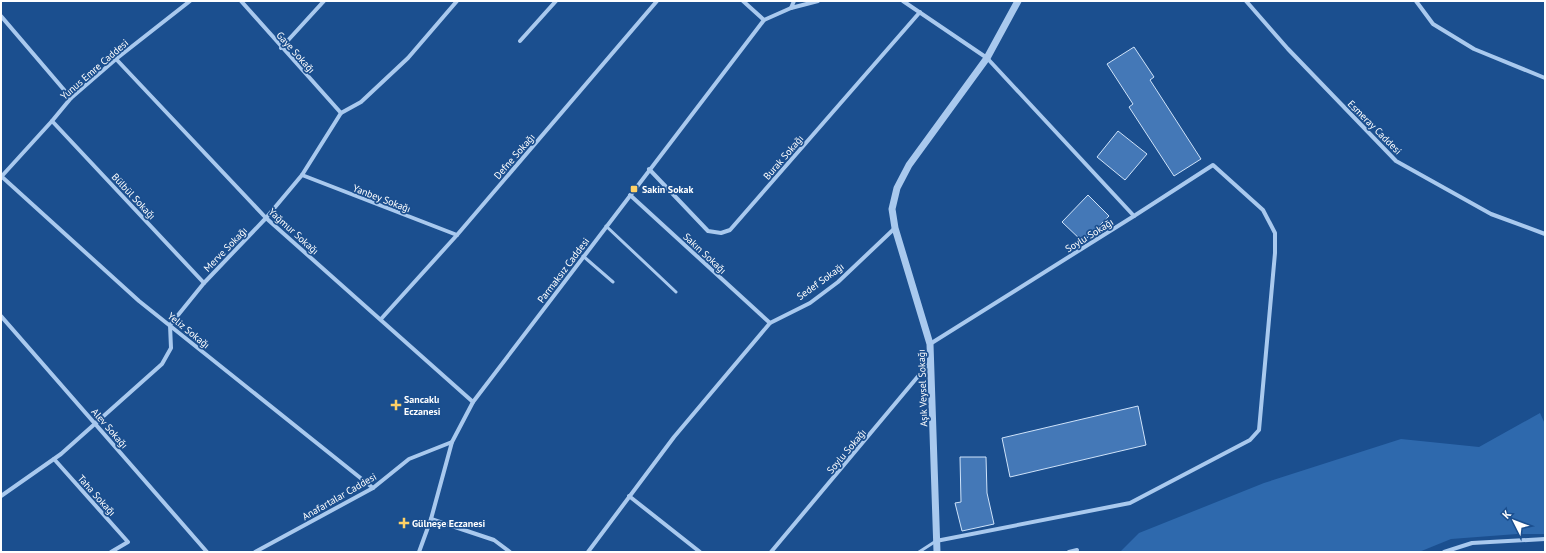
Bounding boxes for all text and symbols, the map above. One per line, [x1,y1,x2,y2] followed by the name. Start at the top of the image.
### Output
[273,29,318,76] street label: Gaye Sokağı
[58,36,131,102] street label: Yunus Emre Caddesi
[1345,98,1404,157] street label: Esmeray Caddesi
[491,131,538,182] street label: Defne Sokağı
[760,132,806,182] street label: Burak Sokağı
[109,170,159,222] street label: Bülbül Sokağı
[351,181,413,215] street label: Yanbey Sokağı
[642,183,693,196] place label: Sakin Sokak
[629,184,639,194] marker: Sakin Sokak
[266,205,322,257] street label: Yağmur Sokağı
[1063,215,1116,255] street label: Soylu Sokağı
[201,224,250,274] street label: Merve Sokağı
[680,230,729,277] street label: Sakın Sokağı
[535,235,592,306] street label: Parmaksız Caddesi
[794,260,846,303] street label: Sedef Sokağı
[165,309,212,351] street label: Yeliz Sokağı
[915,349,930,427] street label: Aşık Veysel Sokağı
[404,393,441,418] place label: Sancaklı Eczanesi
[391,400,401,410] marker: Sancaklı Eczanesi
[89,405,131,451] street label: Alev Sokağı
[824,426,869,476] street label: Soylu Sokağı
[300,470,379,523] street label: Anafartalar Caddesi
[75,472,119,519] street label: Taha Sokağı
[1494,501,1534,541] north arrow
[1499,507,1514,522] text: K
[412,517,486,530] place label: Gülneşe Eczanesi
[399,518,409,528] marker: Gülneşe Eczanesi

